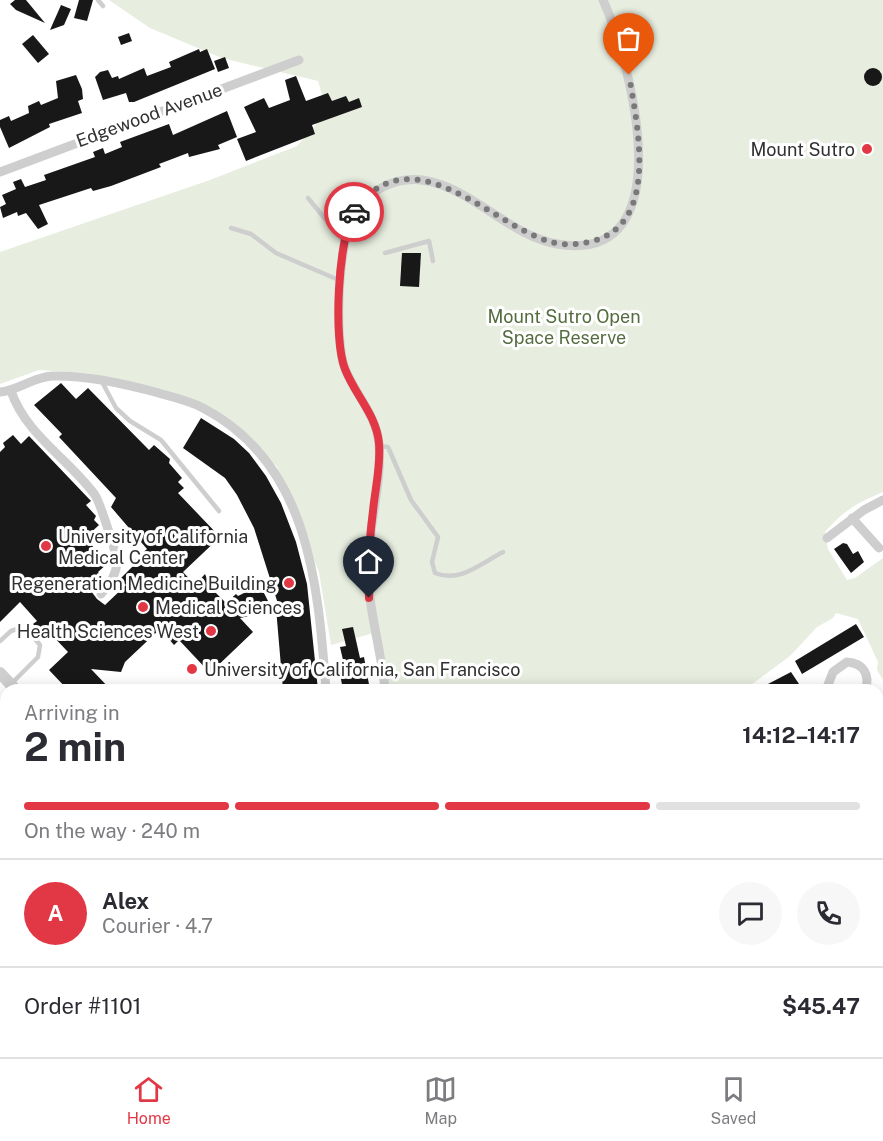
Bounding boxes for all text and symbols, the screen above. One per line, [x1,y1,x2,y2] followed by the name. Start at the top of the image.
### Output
[603,13,654,75] pin
[612,22,645,55] icon: bag
[73,79,225,151] street label: Edgewood Avenue
[751,139,855,160] place label: Mount Sutro
[860,142,874,156] marker: Mount Sutro
[324,182,384,242] courier
[338,196,371,229] icon: car
[487,306,641,348] park label: Mount Sutro Open Space Reserve
[58,526,248,568] place label: University of California Medical Center
[343,536,394,598] pin
[39,539,53,553] marker: University of California Medical Center
[352,545,385,578] icon: home
[11,573,277,594] place label: Regeneration Medicine Building
[282,576,296,590] marker: Regeneration Medicine Building
[155,597,302,618] place label: Medical Sciences
[136,600,150,614] marker: Medical Sciences
[17,621,199,642] place label: Health Sciences West
[204,624,218,638] marker: Health Sciences West
[204,659,520,680] place label: University of California, San Francisco
[185,662,199,676] marker: University of California, San Francisco
[24,701,119,725] text: Arriving in
[742,722,860,748] text: 14:12–14:17
[24,724,126,770] text: 2 min
[24,819,200,843] text: On the way · 240 m
[719,882,782,945] button: chat
[797,882,860,945] button: phone
[102,888,149,914] text: Alex
[48,900,63,926] text: A
[102,914,213,938] text: Courier · 4.7
[24,993,142,1019] text: Order #1101
[782,993,860,1019] text: $45.47
[127,1073,171,1128] tab: Home
[424,1073,457,1128] tab: Map
[711,1073,756,1128] tab: Saved

